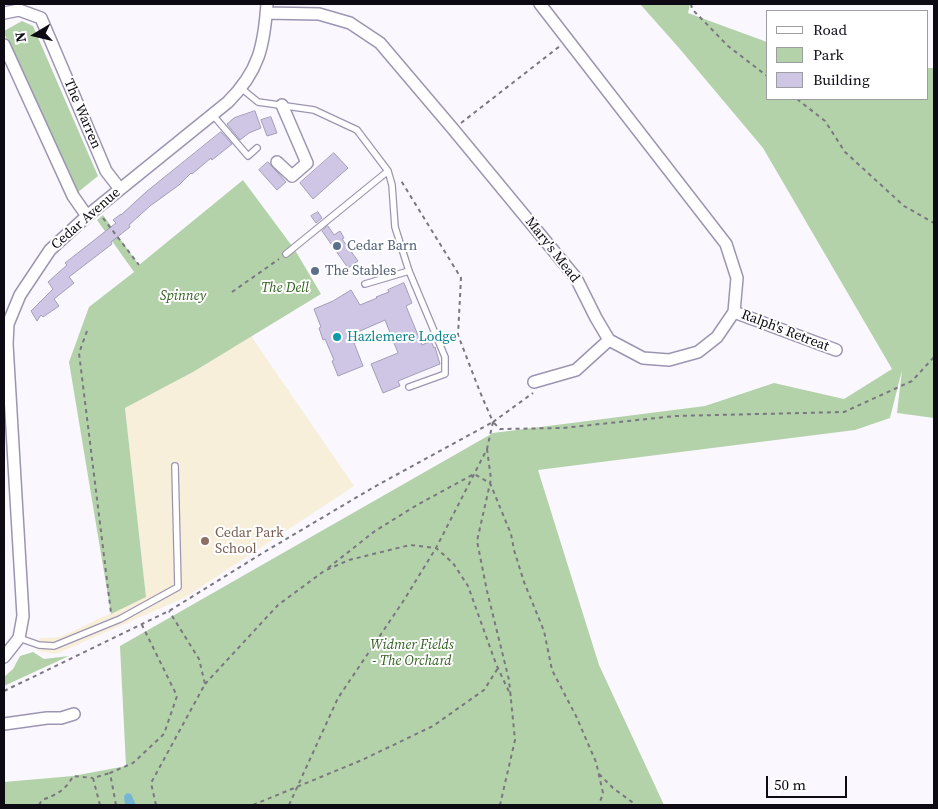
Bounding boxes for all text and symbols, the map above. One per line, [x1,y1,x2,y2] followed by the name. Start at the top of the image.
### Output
[10,10,60,60] north arrow
[766,10,928,100] legend
[813,19,847,40] text: Road
[10,31,31,44] text: N
[813,44,844,65] text: Park
[813,69,870,90] text: Building
[60,77,104,151] street label: The Warren
[48,184,124,254] street label: Cedar Avenue
[521,214,583,286] street label: Mary's Mead
[347,238,417,254] place label: Cedar Barn
[331,240,343,252] marker: Cedar Barn
[325,263,396,279] place label: The Stables
[309,265,321,277] marker: The Stables
[261,280,309,296] park label: The Dell
[160,288,206,304] park label: Spinney
[739,307,831,355] street label: Ralph's Retreat
[347,329,457,345] place label: Hazlemere Lodge
[331,331,343,343] marker: Hazlemere Lodge
[215,525,284,558] place label: Cedar Park School
[199,535,211,547] marker: Cedar Park School
[370,637,454,670] park label: Widmer Fields - The Orchard
[768,766,849,798] scale bar
[774,774,806,795] text: 50 m

